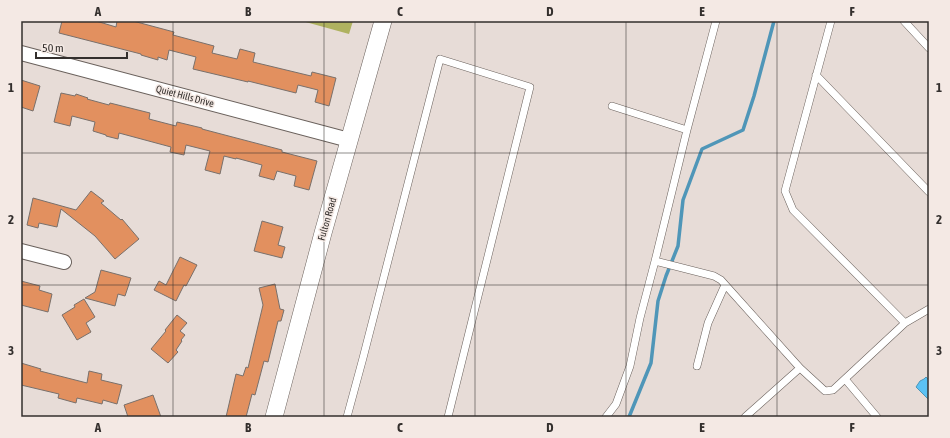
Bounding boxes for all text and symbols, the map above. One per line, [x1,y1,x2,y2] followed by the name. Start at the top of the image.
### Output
[94,4,102,19] text: A
[245,4,252,19] text: B
[397,4,403,19] text: C
[546,4,554,19] text: D
[699,4,705,19] text: E
[849,4,855,19] text: F
[36,34,127,60] scale bar
[42,41,64,55] text: 50 m
[8,80,14,95] text: 1
[936,80,942,95] text: 1
[155,83,216,109] street label: Quiet Hills Drive
[316,196,338,242] street label: Fulton Road
[8,212,14,227] text: 2
[936,212,942,227] text: 2
[8,343,14,358] text: 3
[936,343,942,358] text: 3
[94,420,102,435] text: A
[245,420,252,435] text: B
[397,420,403,435] text: C
[546,420,554,435] text: D
[699,420,705,435] text: E
[849,420,855,435] text: F

